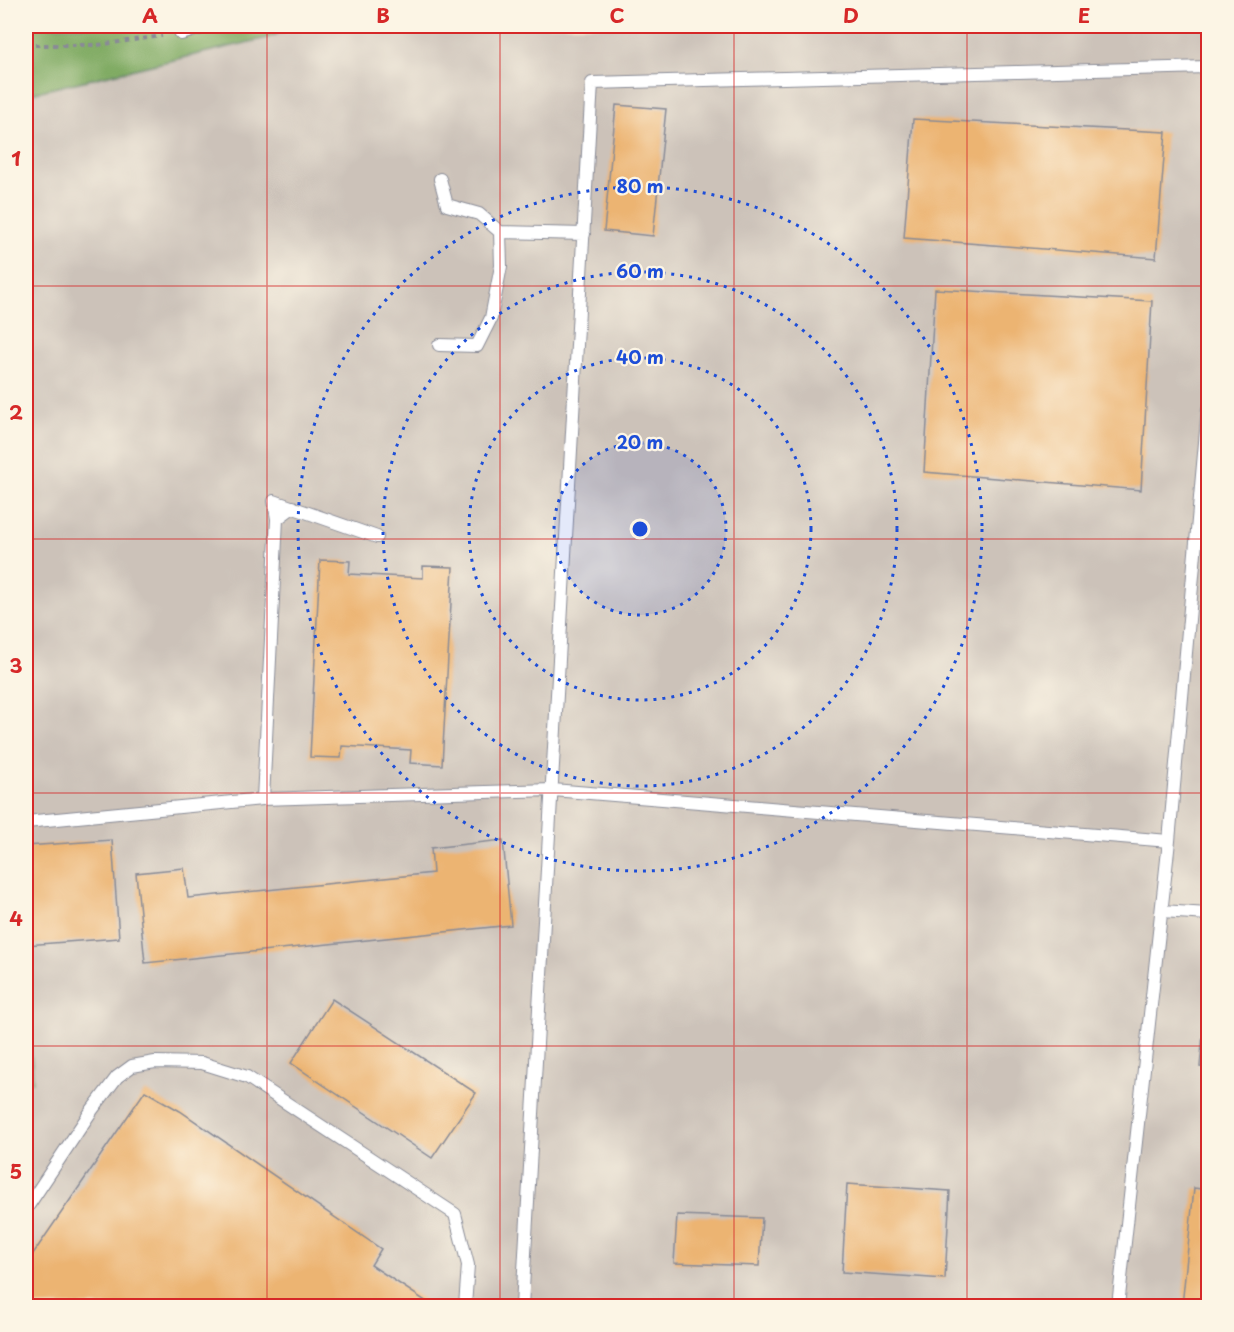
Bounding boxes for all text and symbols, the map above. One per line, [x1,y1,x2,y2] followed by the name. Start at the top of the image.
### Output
[142,0,158,30] text: A
[376,0,390,30] text: B
[609,0,625,30] text: C
[843,0,859,30] text: D
[1078,0,1090,30] text: E
[11,143,21,173] text: 1
[616,172,664,199] text: 80 m
[616,257,664,284] text: 60 m
[616,343,664,370] text: 40 m
[9,397,23,427] text: 2
[617,428,663,455] text: 20 m
[630,519,650,539] centre of rings
[9,650,23,680] text: 3
[9,903,23,933] text: 4
[10,1156,22,1186] text: 5

